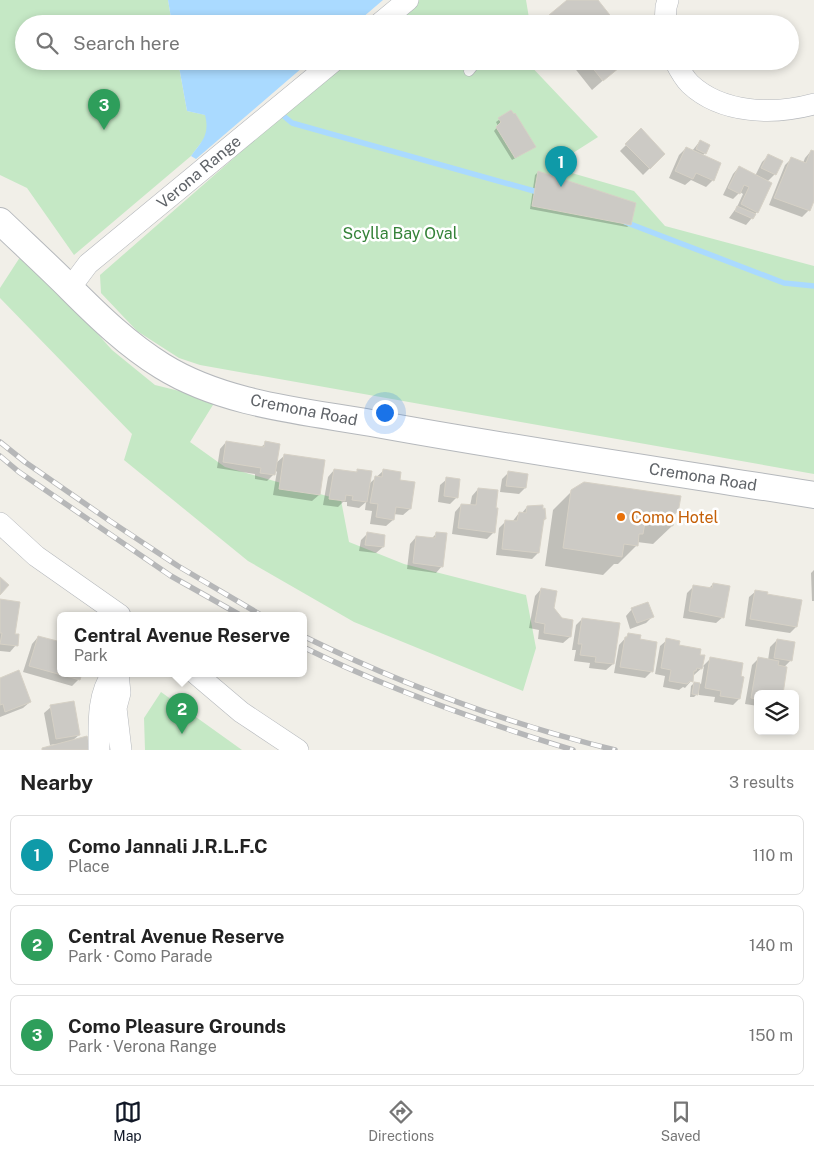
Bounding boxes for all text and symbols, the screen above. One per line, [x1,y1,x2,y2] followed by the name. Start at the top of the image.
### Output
[15,15,799,70] search box
[33,29,61,57] icon: search
[73,32,180,54] text: Search here
[88,89,120,130] pin: 3
[153,131,245,213] street label: Verona Range
[545,146,577,187] pin: 1
[343,224,458,243] park label: Scylla Bay Oval
[249,390,359,430] street label: Cremona Road
[372,400,398,426] your location
[648,459,758,495] street label: Cremona Road
[631,508,719,527] place label: Como Hotel
[615,511,627,523] marker: Como Hotel
[57,612,307,677] popup
[74,624,290,646] text: Central Avenue Reserve
[74,646,108,665] text: Park
[754,690,799,735] map controls
[754,690,799,735] button: layers
[166,693,198,734] pin: 2
[20,770,93,795] text: Nearby
[729,773,794,792] text: 3 results
[68,835,268,857] text: Como Jannali J.R.L.F.C
[34,846,40,865] text: 1
[752,846,793,865] text: 110 m
[68,857,110,876] text: Place
[68,925,285,947] text: Central Avenue Reserve
[32,936,42,955] text: 2
[749,936,793,955] text: 140 m
[68,947,212,966] text: Park · Como Parade
[68,1015,286,1037] text: Como Pleasure Grounds
[32,1026,42,1045] text: 3
[749,1026,793,1045] text: 150 m
[68,1037,217,1056] text: Park · Verona Range
[113,1098,142,1144] tab: Map
[368,1098,434,1144] tab: Directions
[661,1098,701,1144] tab: Saved

